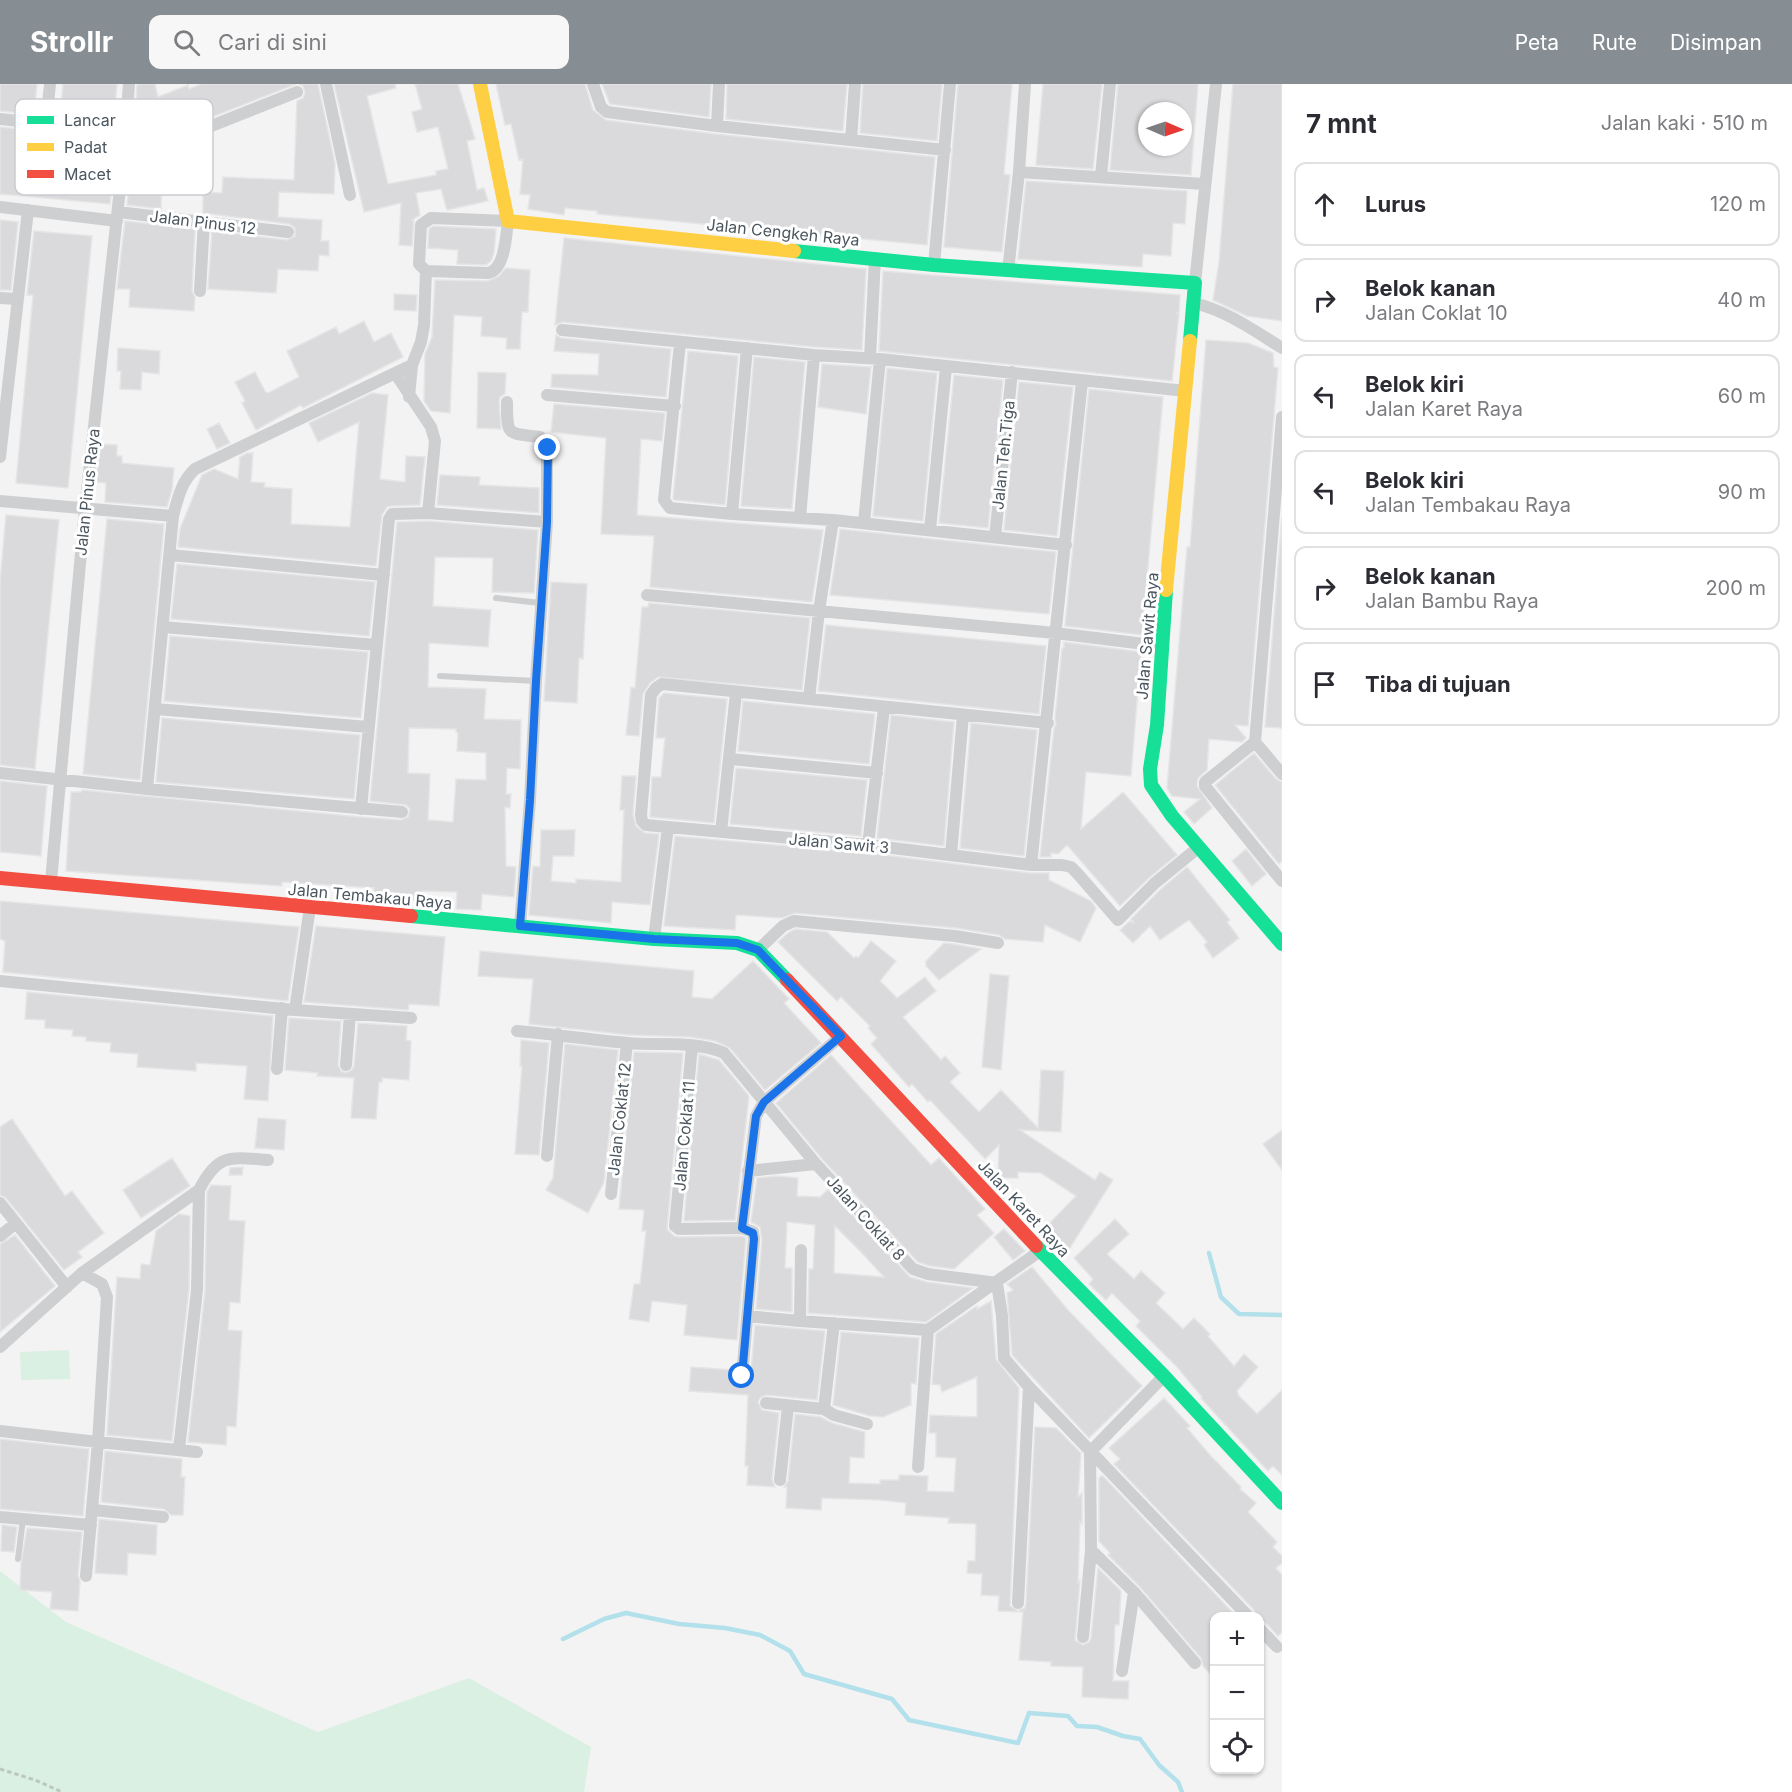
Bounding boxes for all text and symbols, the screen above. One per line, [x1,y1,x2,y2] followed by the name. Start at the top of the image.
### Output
[149,15,569,69] search box
[30,25,113,59] text: Strollr
[170,26,203,59] icon: search
[218,29,327,55] text: Cari di sini
[1515,30,1559,55] text: Peta
[1592,30,1637,55] text: Rute
[1670,30,1762,55] text: Disimpan
[15,99,213,195] legend
[1138,102,1192,156] north arrow
[1306,108,1377,139] text: 7 mnt
[64,110,116,130] text: Lancar
[1601,111,1768,135] text: Jalan kaki · 510 m
[64,137,107,157] text: Padat
[64,164,111,184] text: Macet
[1308,188,1341,221] icon: ahead
[1365,191,1426,217] text: Lurus
[1710,192,1766,216] text: 120 m
[149,206,257,238] street label: Jalan Pinus 12
[705,214,861,250] street label: Jalan Cengkeh Raya
[1365,275,1496,301] text: Belok kanan
[1308,284,1341,317] icon: right
[1717,288,1766,312] text: 40 m
[1365,301,1508,325] text: Jalan Coklat 10
[1365,371,1464,397] text: Belok kiri
[1308,380,1341,413] icon: left
[1718,384,1766,408] text: 60 m
[1365,397,1523,421] text: Jalan Karet Raya
[987,399,1019,511] street label: Jalan Teh.Tiga
[70,427,104,557] street label: Jalan Pinus Raya
[534,434,560,460] route end
[1365,467,1464,493] text: Belok kiri
[1308,476,1341,509] icon: left
[1718,480,1766,504] text: 90 m
[1365,493,1571,517] text: Jalan Tembakau Raya
[1365,563,1496,589] text: Belok kanan
[1131,571,1163,701] street label: Jalan Sawit Raya
[1308,572,1341,605] icon: right
[1705,576,1766,600] text: 200 m
[1365,589,1539,613] text: Jalan Bambu Raya
[1308,668,1341,701] icon: arrive
[1365,671,1511,697] text: Tiba di tujuan
[788,829,890,857] street label: Jalan Sawit 3
[287,879,453,913] street label: Jalan Tembakau Raya
[603,1061,635,1177] street label: Jalan Coklat 12
[669,1080,699,1192] street label: Jalan Coklat 11
[974,1155,1074,1261] street label: Jalan Karet Raya
[823,1171,909,1265] street label: Jalan Coklat 8
[728,1362,754,1388] route start
[1210,1612,1264,1774] map controls
[1210,1612,1264,1666] button: +
[1210,1666,1264,1720] button: −
[1210,1720,1264,1774] button: locate

